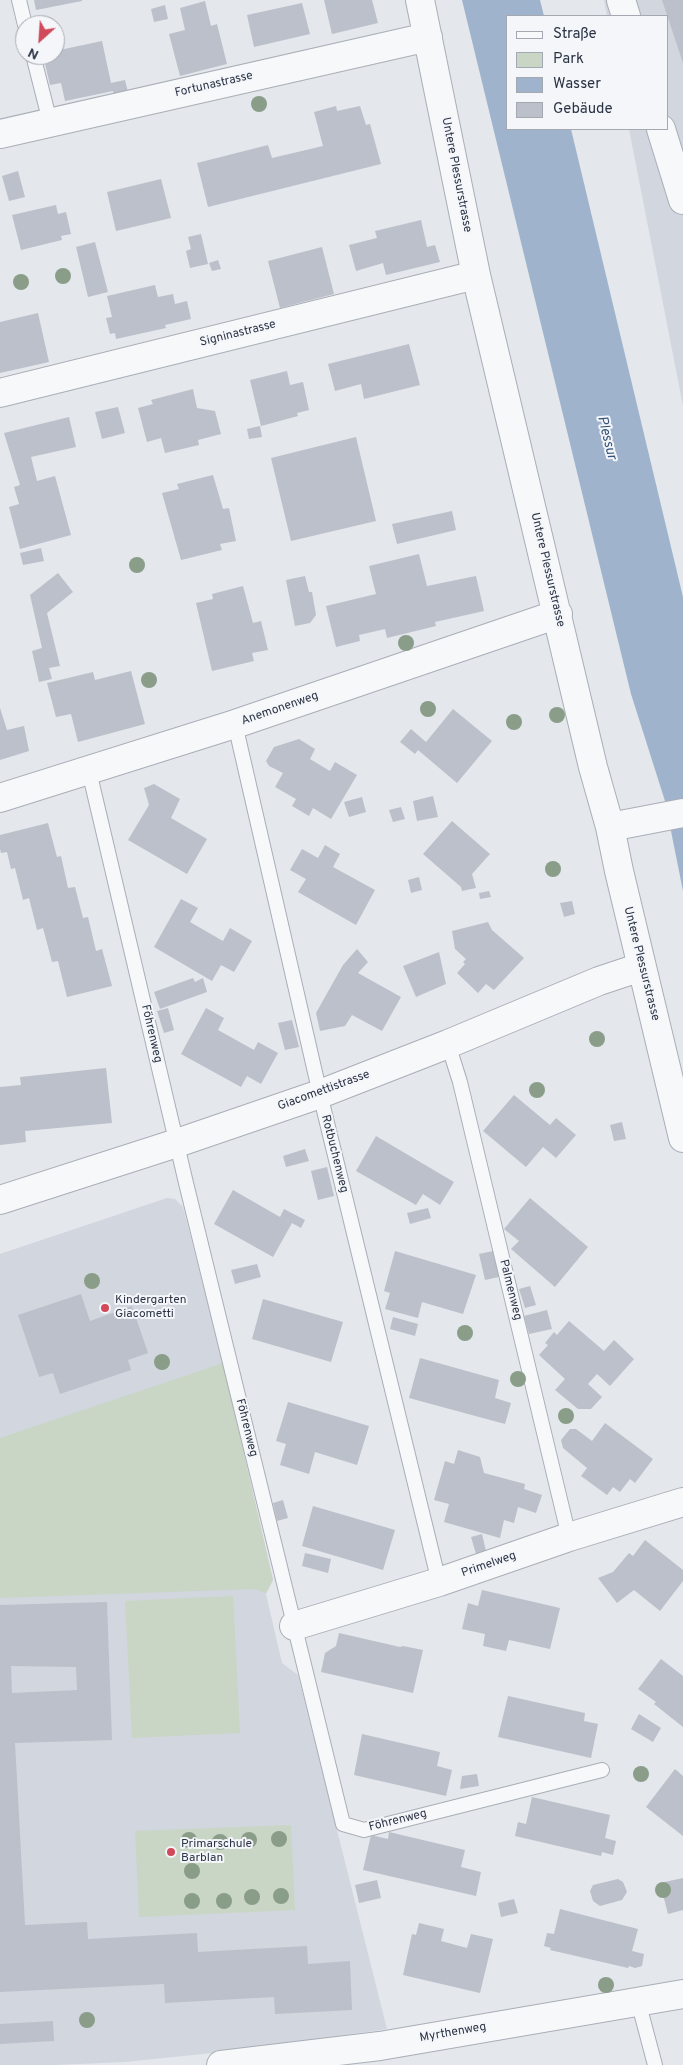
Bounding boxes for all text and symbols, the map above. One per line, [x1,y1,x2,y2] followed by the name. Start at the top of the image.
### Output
[15,15,65,65] north arrow
[506,15,668,130] legend
[553,25,597,44] text: Straße
[25,43,42,63] text: N
[553,50,584,69] text: Park
[174,69,254,101] street label: Fortunastrasse
[553,75,601,94] text: Wasser
[553,100,613,119] text: Gebäude
[438,116,474,234] street label: Untere Plessurstrasse
[198,318,278,350] street label: Signinastrasse
[592,414,620,462] water label: Plessur
[527,511,567,629] street label: Untere Plessurstrasse
[240,689,320,729] street label: Anemonenweg
[620,906,662,1022] street label: Untere Plessurstrasse
[137,1003,165,1065] street label: Föhrenweg
[276,1068,372,1114] street label: Giacomettistrasse
[317,1113,351,1195] street label: Rotbuchenweg
[495,1258,525,1322] street label: Palmenweg
[115,1294,186,1322] place label: Kindergarten Giacometti
[99,1302,111,1314] marker: Kindergarten Giacometti
[232,1397,260,1459] street label: Föhrenweg
[460,1549,518,1581] street label: Primelweg
[367,1807,429,1835] street label: Föhrenweg
[181,1838,252,1866] place label: Primarschule Barblan
[165,1846,177,1858] marker: Primarschule Barblan
[419,2020,487,2046] street label: Myrthenweg

